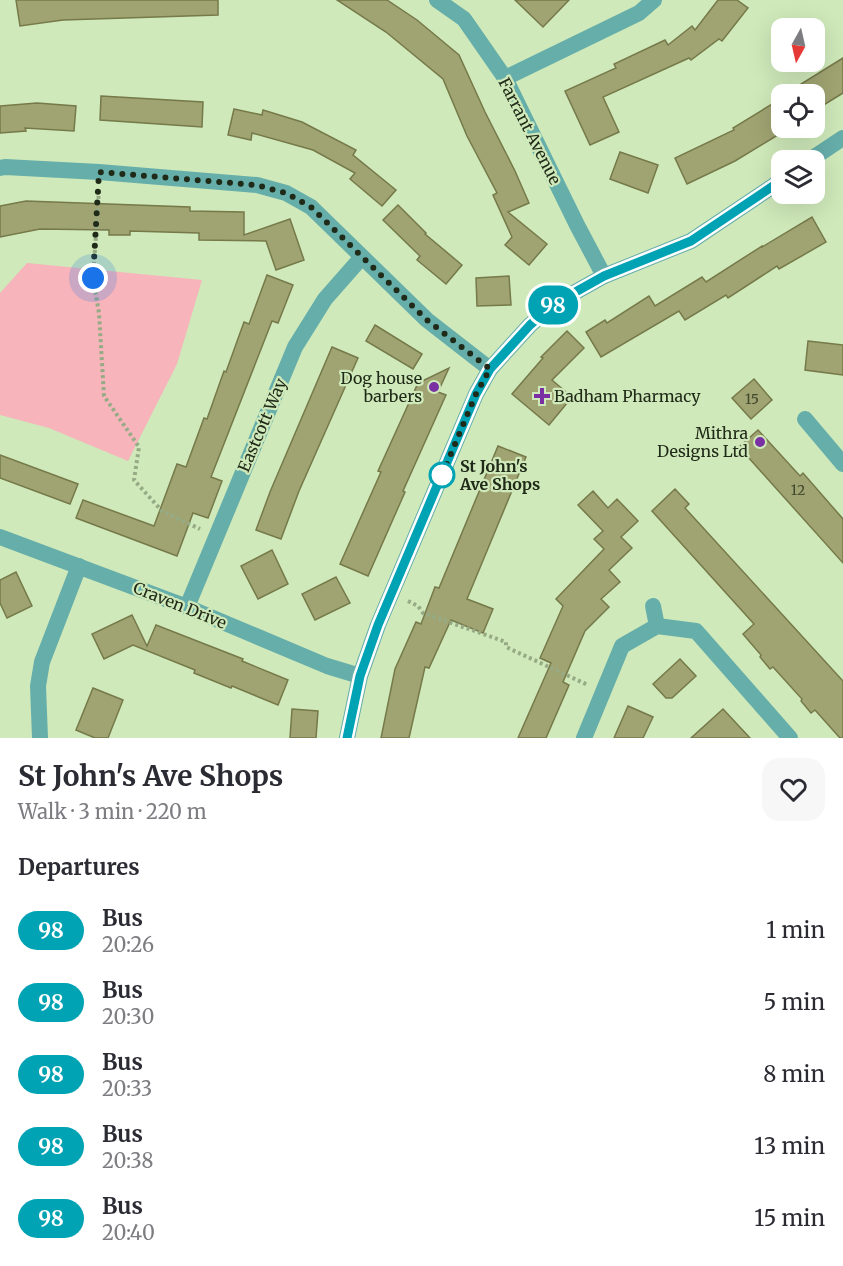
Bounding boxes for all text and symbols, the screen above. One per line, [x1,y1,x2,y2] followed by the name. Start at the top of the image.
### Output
[771,18,825,72] north arrow
[771,18,825,204] map controls
[495,74,565,188] street label: Farrant Avenue
[771,84,825,138] button: locate
[771,150,825,204] button: layers
[78,263,108,293] your location
[526,286,580,324] line badge: 98
[540,292,566,319] text: 98
[341,368,422,406] place label: Dog house barbers
[233,375,291,475] street label: Eastcott Way
[427,380,441,394] marker: Dog house barbers
[554,386,701,406] place label: Badham Pharmacy
[535,389,549,403] marker: Badham Pharmacy
[745,390,759,408] house number: 15
[657,423,748,461] place label: Mithra Designs Ltd
[753,435,767,449] marker: Mithra Designs Ltd
[459,456,540,494] place label: St John's Ave Shops
[429,462,455,488] marker: St John's Ave Shops
[791,481,805,499] house number: 12
[130,577,230,633] street label: Craven Drive
[18,758,283,794] text: St John's Ave Shops
[762,758,825,821] button: heart
[18,799,207,824] text: Walk · 3 min · 220 m
[18,853,140,881] text: Departures
[102,904,143,932] text: Bus
[766,916,825,944] text: 1 min
[38,917,64,944] text: 98
[102,932,154,957] text: 20:26
[102,976,143,1004] text: Bus
[763,988,825,1016] text: 5 min
[38,989,64,1016] text: 98
[102,1004,154,1029] text: 20:30
[102,1048,143,1076] text: Bus
[763,1060,825,1088] text: 8 min
[38,1061,64,1088] text: 98
[102,1076,152,1101] text: 20:33
[102,1120,143,1148] text: Bus
[754,1132,825,1160] text: 13 min
[38,1133,64,1160] text: 98
[102,1148,153,1173] text: 20:38
[102,1192,143,1220] text: Bus
[754,1204,825,1232] text: 15 min
[38,1205,64,1232] text: 98
[102,1220,155,1245] text: 20:40

